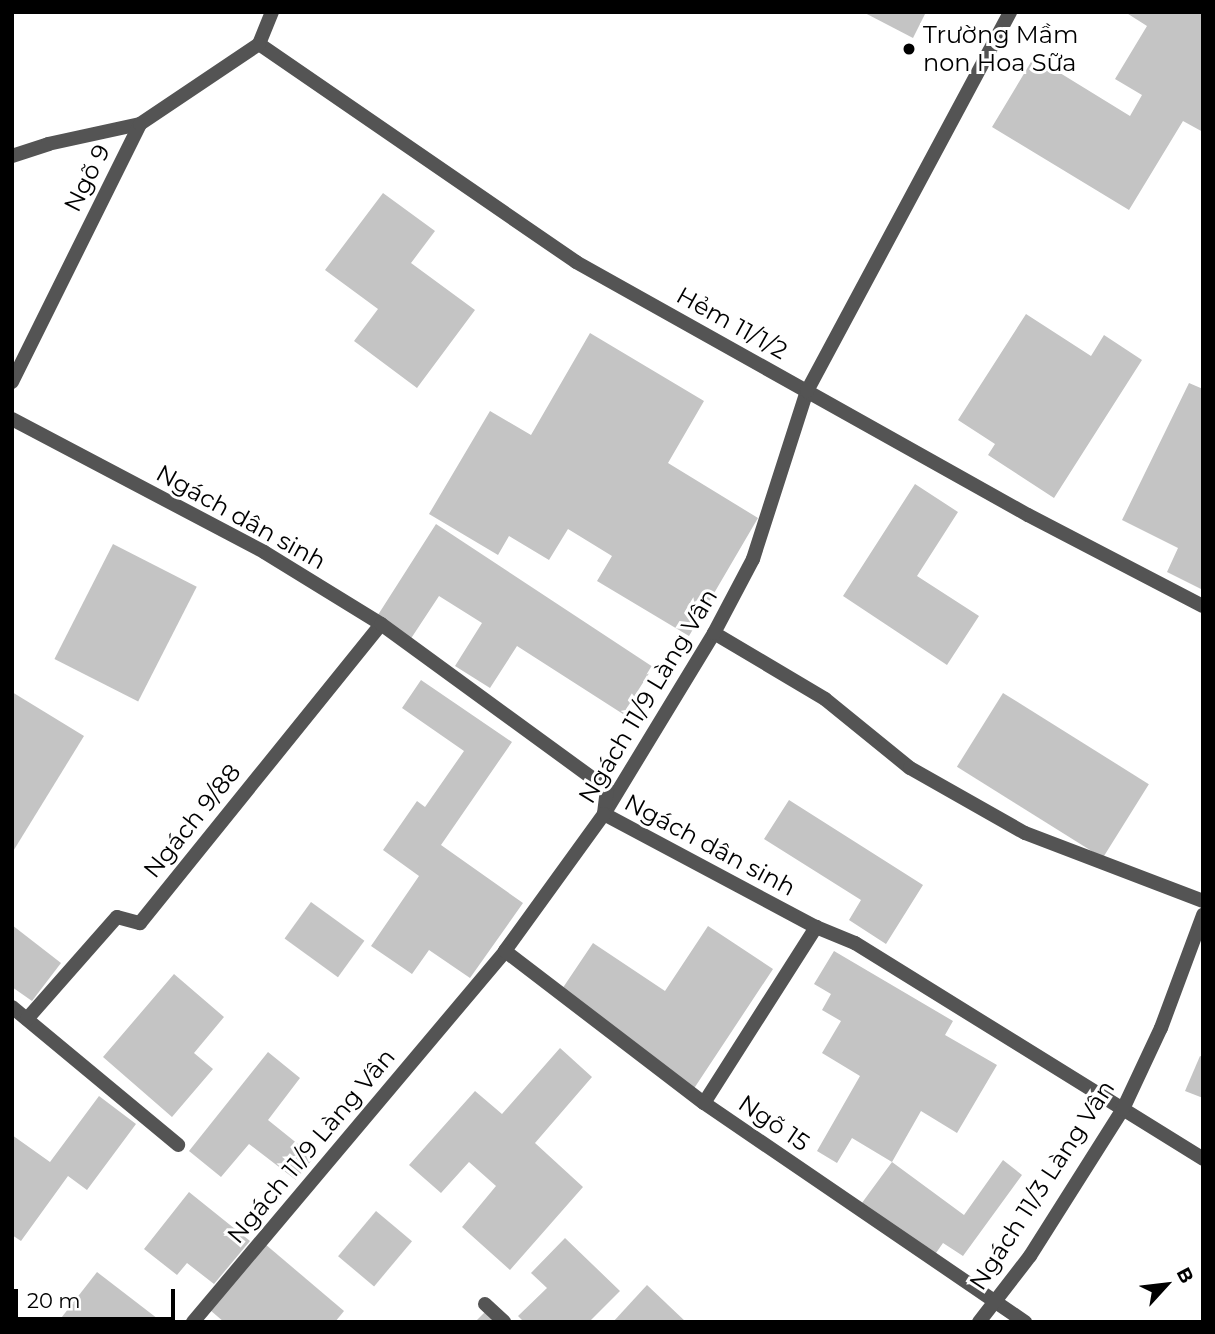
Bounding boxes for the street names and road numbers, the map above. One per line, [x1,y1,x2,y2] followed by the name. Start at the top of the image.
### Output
[58,139,116,217] street label: Ngõ 9
[672,281,792,365] street label: Hẻm 11/1/2
[151,458,331,576] street label: Ngách dân sinh
[572,583,724,809] street label: Ngách 11/9 Làng Vân
[137,758,247,884] street label: Ngách 9/88
[620,788,800,902] street label: Ngách dân sinh
[221,1043,401,1249] street label: Ngách 11/9 Làng Vân
[963,1075,1121,1295] street label: Ngách 11/3 Làng Vân
[733,1089,815,1157] street label: Ngõ 15

